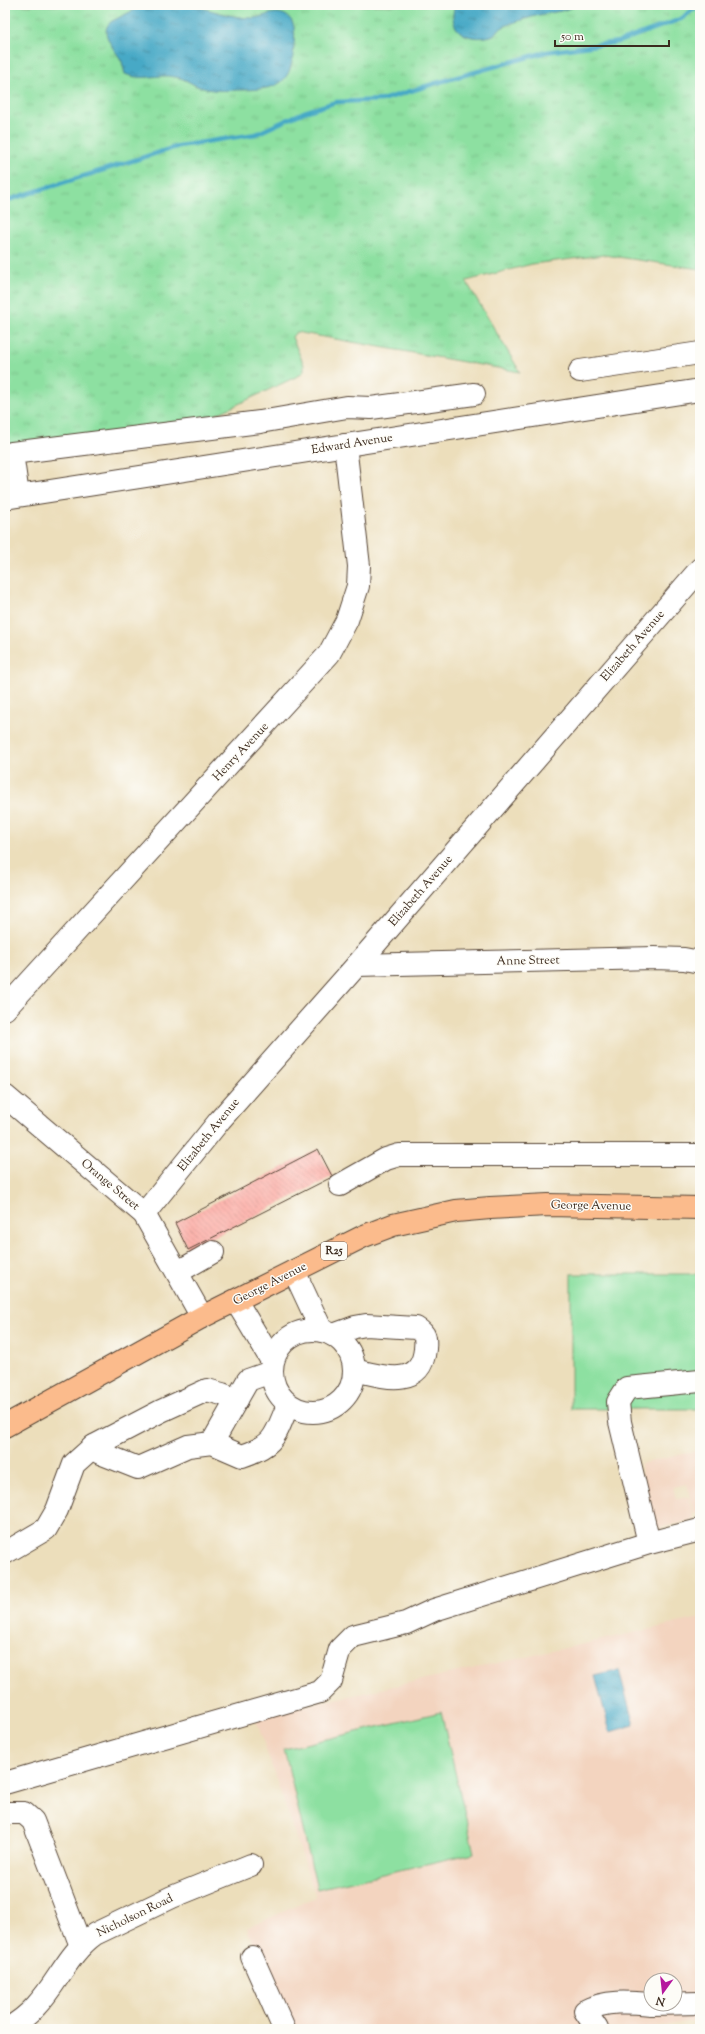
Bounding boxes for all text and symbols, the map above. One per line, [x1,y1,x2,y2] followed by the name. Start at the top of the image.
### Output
[555,22,669,48] scale bar
[560,28,584,46] text: 50 m
[310,429,394,459] street label: Edward Avenue
[597,606,670,686] street label: Elizabeth Avenue
[209,718,273,786] street label: Henry Avenue
[385,851,458,931] street label: Elizabeth Avenue
[496,951,560,971] street label: Anne Street
[174,1094,245,1176] street label: Elizabeth Avenue
[77,1155,143,1215] street label: Orange Street
[551,1196,632,1216] street label: George Avenue
[321,1242,347,1260] road number: R25
[230,1258,310,1310] street label: George Avenue
[94,1890,176,1942] street label: Nicholson Road
[643,1972,683,2012] north arrow
[654,1992,668,2010] text: N

